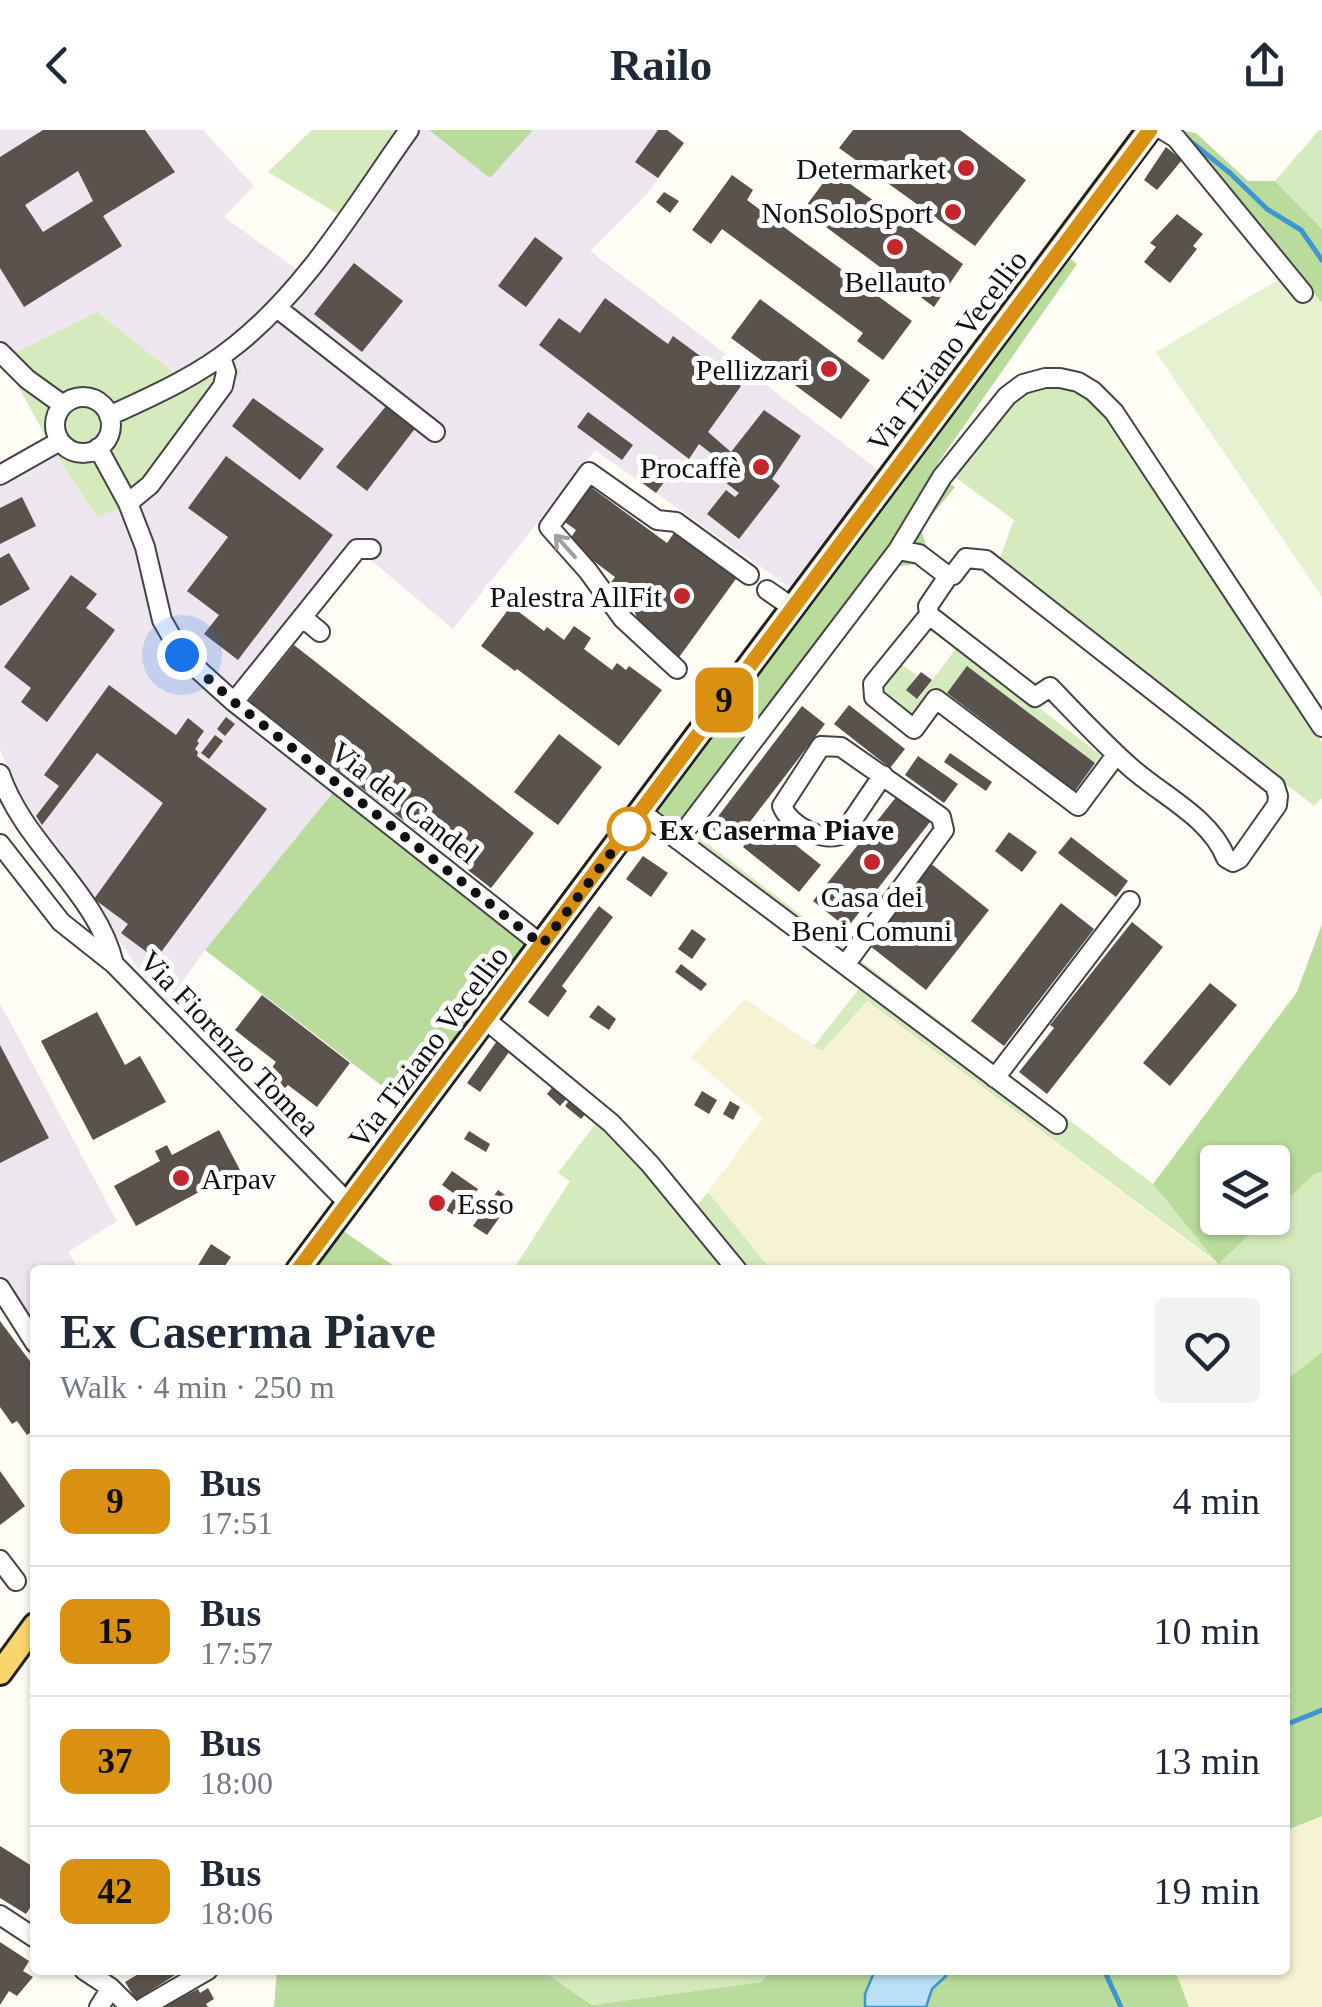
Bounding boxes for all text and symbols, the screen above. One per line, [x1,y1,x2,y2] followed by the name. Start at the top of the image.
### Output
[30,38,85,93] icon: back
[1237,38,1292,93] icon: share
[610,40,712,90] text: Railo
[796,152,947,185] place label: Determarket
[955,157,977,179] marker: Determarket
[761,196,934,229] place label: NonSoloSport
[942,201,964,223] marker: NonSoloSport
[884,236,906,258] marker: Bellauto
[860,244,1034,458] street label: Via Tiziano Vecellio
[844,265,946,298] place label: Bellauto
[696,353,809,386] place label: Pellizzari
[818,358,840,380] marker: Pellizzari
[640,451,741,484] place label: Procaffè
[750,456,772,478] marker: Procaffè
[555,533,577,559] one-way arrow
[490,580,663,613] place label: Palestra AllFit
[671,585,693,607] marker: Palestra AllFit
[157,630,207,680] your location
[692,668,756,732] line badge: 9
[715,681,733,720] text: 9
[325,734,485,870] street label: Via del Candel
[608,808,650,850] marker: Ex Caserma Piave
[659,813,894,846] place label: Ex Caserma Piave
[861,851,883,873] marker: Casa dei Beni Comuni
[792,880,952,947] place label: Casa dei Beni Comuni
[341,940,515,1154] street label: Via Tiziano Vecellio
[133,944,327,1142] street label: Via Fiorenzo Tomea
[1200,1145,1290,1235] map controls
[1200,1145,1290,1235] button: layers
[201,1162,276,1195] place label: Arpav
[170,1167,192,1189] marker: Arpav
[457,1187,514,1220] place label: Esso
[426,1192,448,1214] marker: Esso
[1155,1298,1260,1403] button: heart
[60,1305,436,1358] text: Ex Caserma Piave
[60,1369,335,1405] text: Walk · 4 min · 250 m
[200,1462,261,1504] text: Bus
[1172,1480,1260,1522] text: 4 min
[106,1482,124,1521] text: 9
[200,1505,273,1541] text: 17:51
[200,1592,261,1634] text: Bus
[1153,1610,1260,1652] text: 10 min
[98,1612,133,1651] text: 15
[200,1635,273,1671] text: 17:57
[200,1722,261,1764] text: Bus
[1153,1740,1260,1782] text: 13 min
[98,1742,133,1781] text: 37
[200,1765,273,1801] text: 18:00
[200,1852,261,1894] text: Bus
[1153,1870,1260,1912] text: 19 min
[98,1872,133,1911] text: 42
[200,1895,273,1931] text: 18:06

